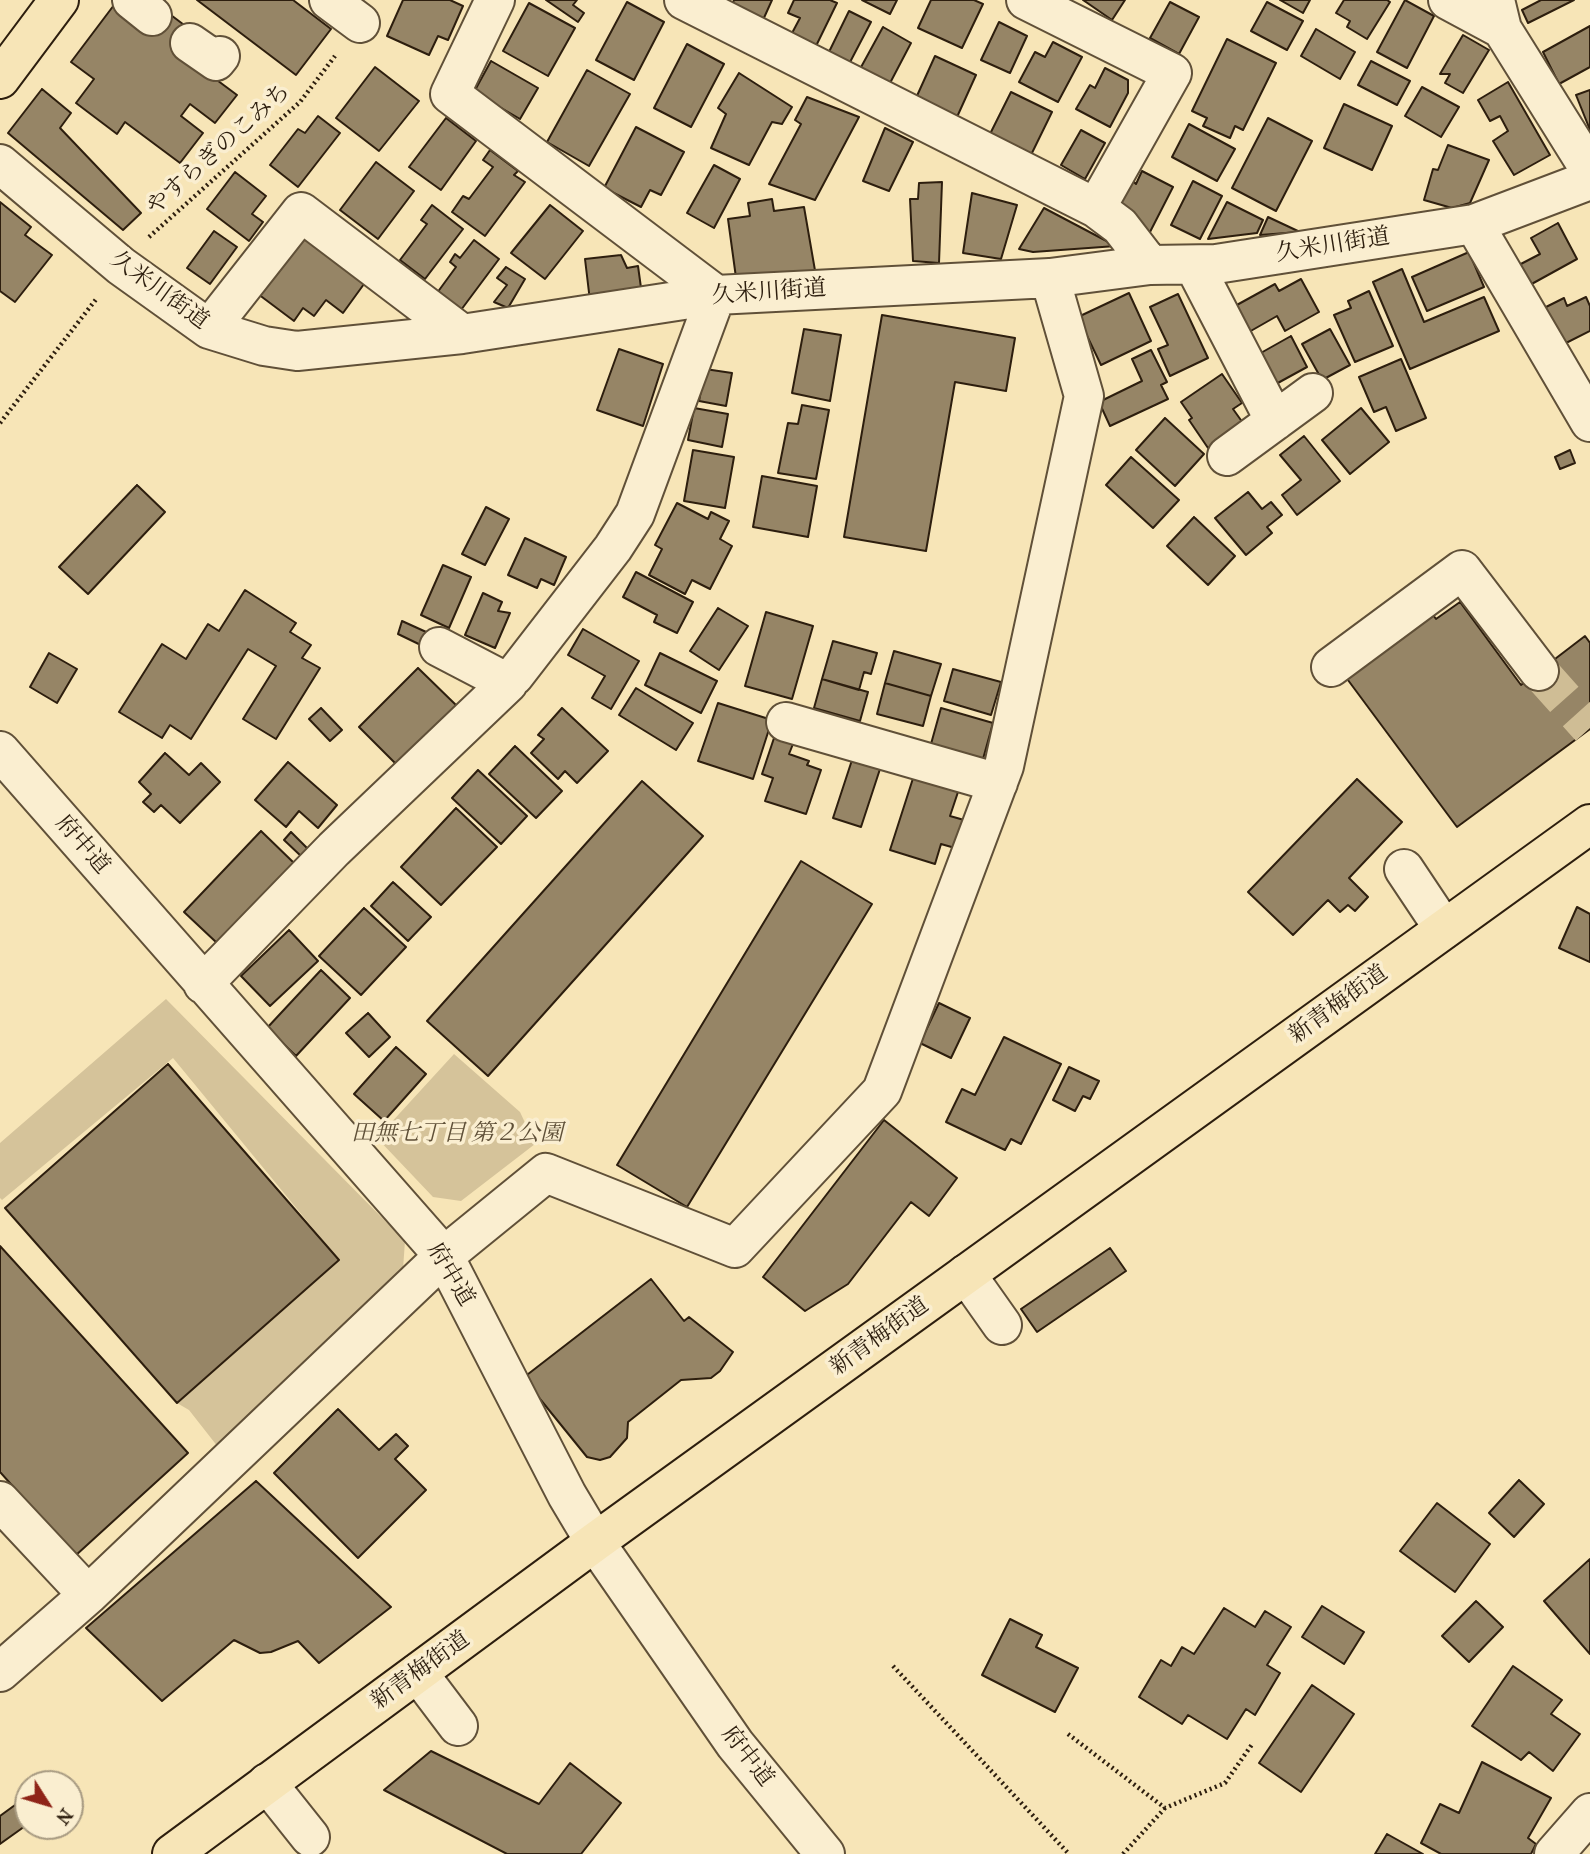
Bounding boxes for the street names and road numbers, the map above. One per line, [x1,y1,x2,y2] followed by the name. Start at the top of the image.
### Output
[141,78,297,222] street label: やすらぎのこみち
[1274,223,1392,269] street label: 久米川街道
[104,246,214,336] street label: 久米川街道
[711,275,827,311] street label: 久米川街道
[49,810,115,880] street label: 府中道
[1284,960,1394,1050] street label: 新青梅街道
[420,1238,480,1312] street label: 府中道
[825,1292,935,1382] street label: 新青梅街道
[366,1626,476,1716] street label: 新青梅街道
[715,1721,779,1793] street label: 府中道

